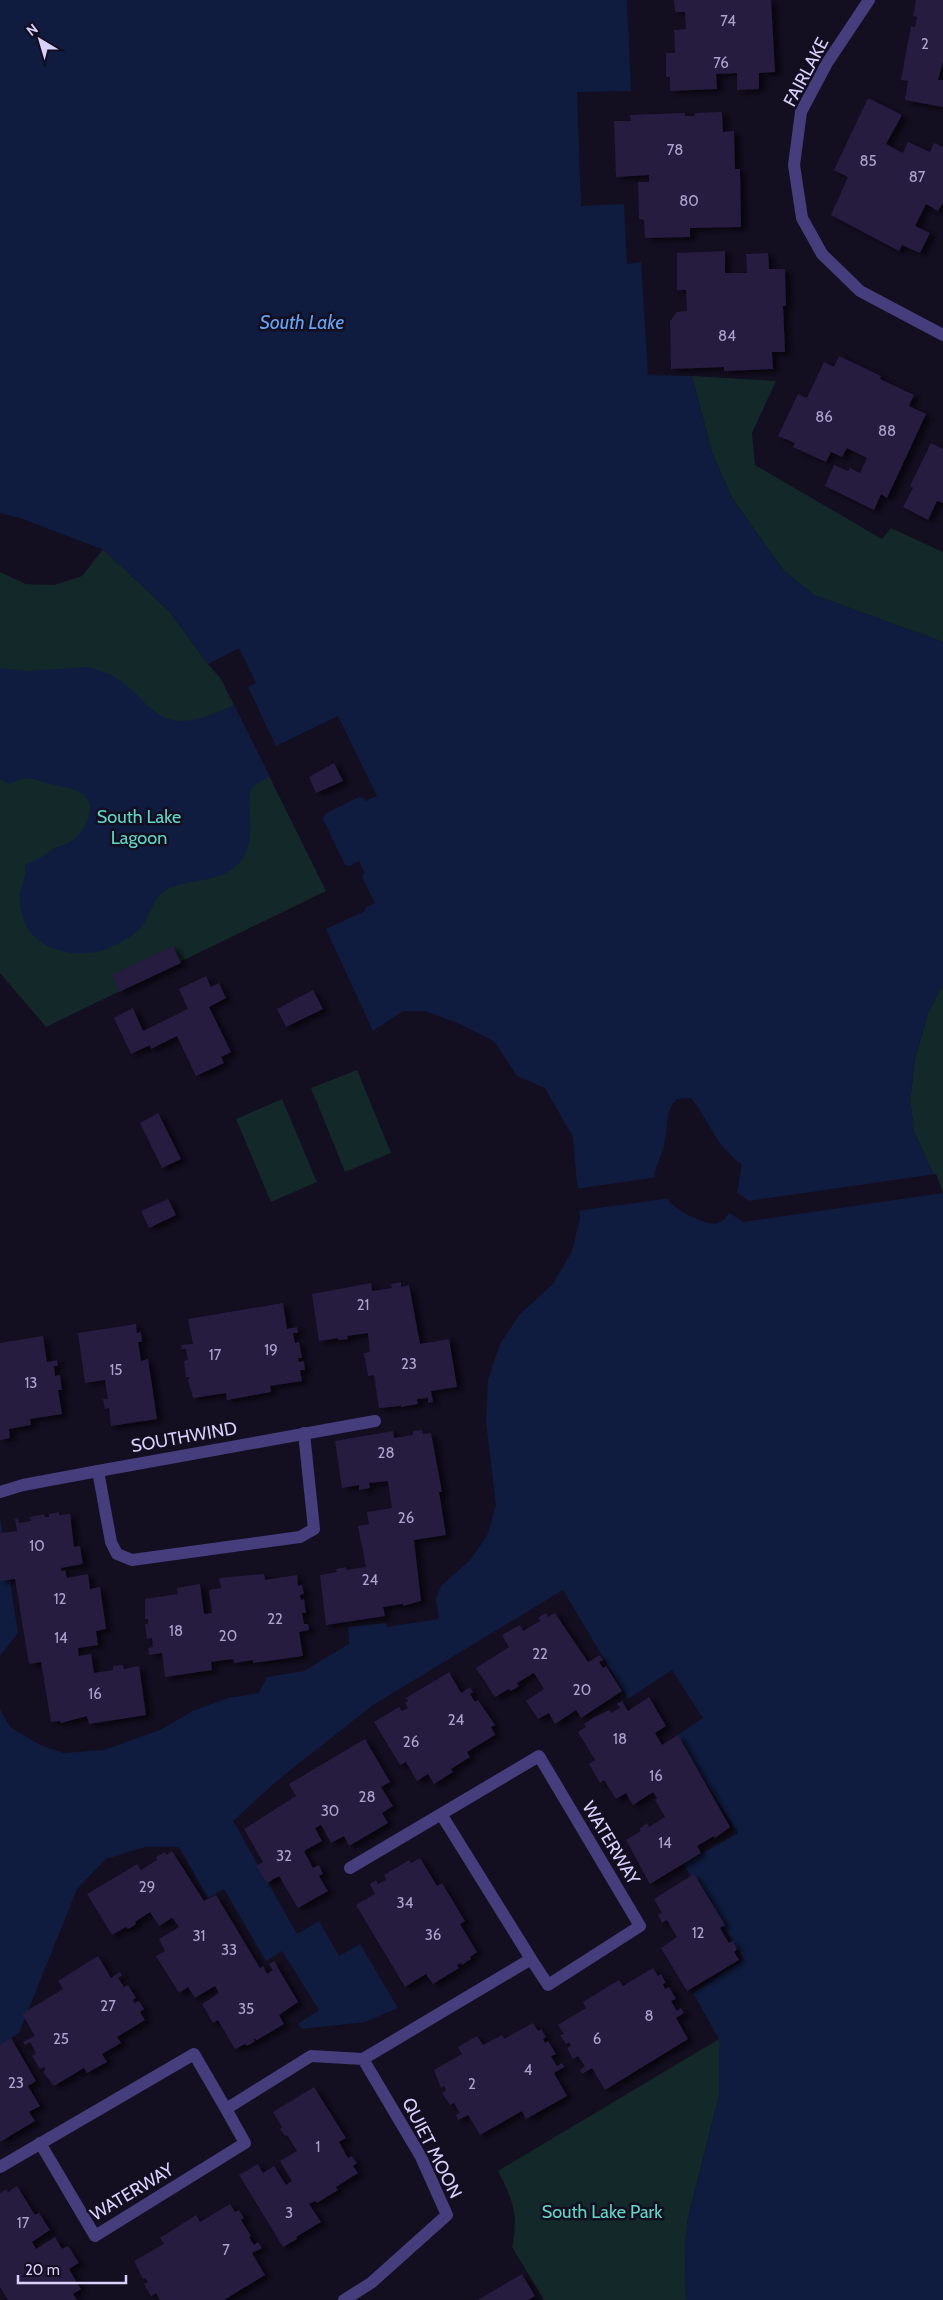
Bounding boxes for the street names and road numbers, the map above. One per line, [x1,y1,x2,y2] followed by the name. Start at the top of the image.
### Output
[779,34,833,110] street label: FAIRLAKE
[129,1417,239,1457] street label: SOUTHWIND
[578,1797,645,1889] street label: WATERWAY
[397,2094,467,2202] street label: QUIET MOON
[86,2158,178,2225] street label: WATERWAY

